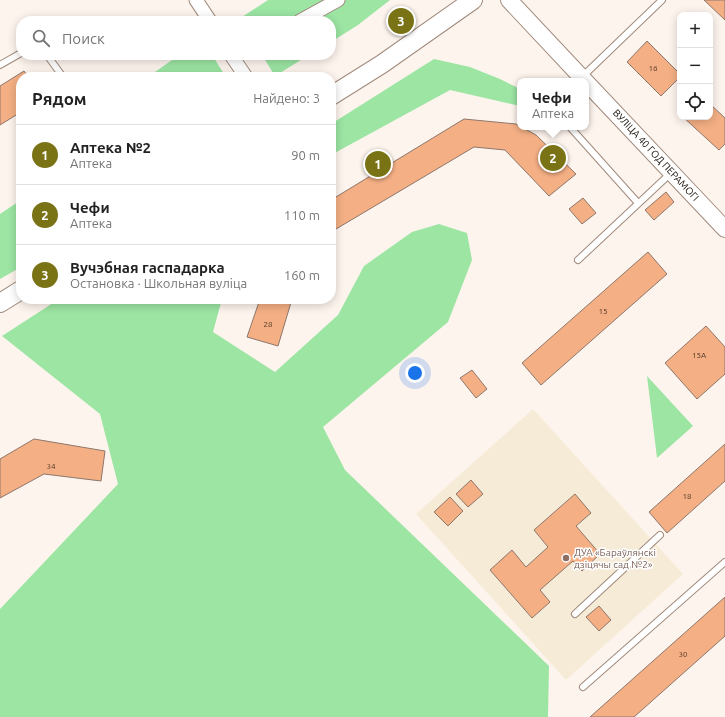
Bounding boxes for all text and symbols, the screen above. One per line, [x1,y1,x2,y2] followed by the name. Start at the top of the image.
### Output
[388,6,414,36] pin: 3
[677,12,713,120] map controls
[677,12,713,48] button: +
[16,16,336,60] search box
[30,27,52,49] icon: search
[62,30,105,47] text: Поиск
[677,48,713,84] button: −
[648,64,658,73] house number: 16
[517,78,589,130] popup
[677,84,713,120] button: locate
[32,89,87,108] text: Рядом
[532,89,571,106] text: Чефи
[253,91,320,105] text: Найдено: 3
[532,106,574,120] text: Аптека
[611,107,701,203] street label: ВУЛІЦА 40 ГОД ПЕРАМОГІ
[70,139,151,156] text: Аптека №2
[540,143,566,173] pin: 2
[41,148,49,162] text: 1
[291,148,320,162] text: 90 m
[365,149,391,179] pin: 1
[70,156,112,170] text: Аптека
[70,199,110,216] text: Чефи
[41,208,49,222] text: 2
[284,208,320,222] text: 110 m
[70,216,112,230] text: Аптека
[70,259,225,276] text: Вучэбная гаспадарка
[41,268,49,282] text: 3
[284,268,320,282] text: 160 m
[70,276,247,290] text: Остановка · Школьная вуліца
[598,307,608,316] house number: 15
[263,320,273,329] house number: 28
[692,351,707,360] house number: 15А
[405,363,425,383] your location
[46,462,56,471] house number: 34
[682,492,692,501] house number: 18
[574,547,656,570] place label: ДУА «Бараўлянскі дзіцячы сад №2»
[561,553,571,563] marker: ДУА «Бараўлянскі дзіцячы сад №2»
[678,650,688,659] house number: 30

